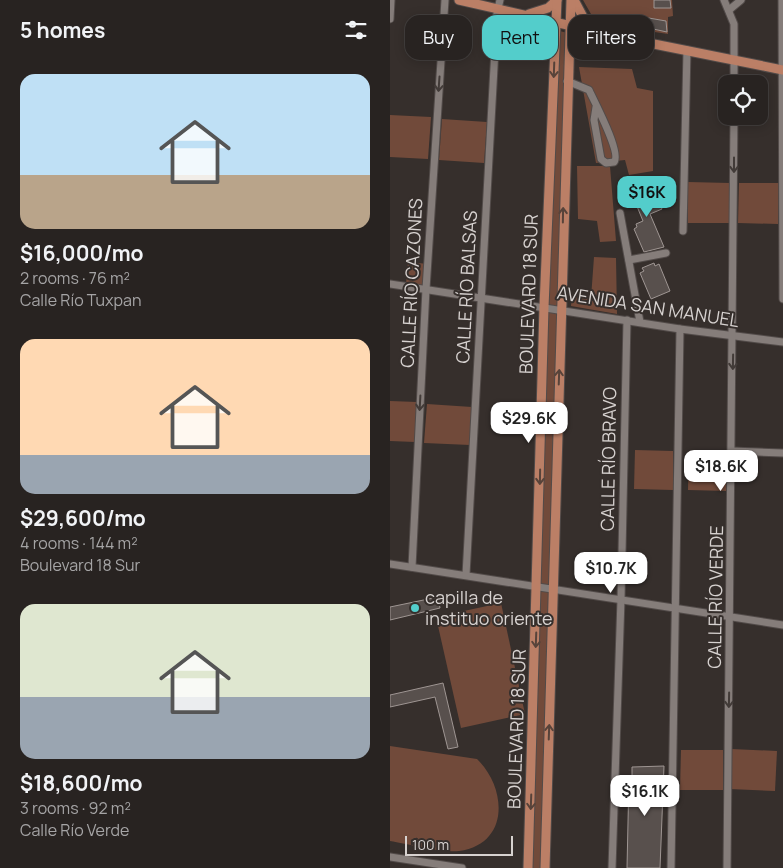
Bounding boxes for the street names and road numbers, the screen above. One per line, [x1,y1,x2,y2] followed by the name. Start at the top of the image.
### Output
[395,198,427,368] street label: CALLE RÍO CAZONES
[450,210,482,364] street label: CALLE RÍO BALSAS
[513,213,543,375] street label: BOULEVARD 18 SUR
[555,280,741,332] street label: AVENIDA SAN MANUEL
[595,387,621,531] street label: CALLE RÍO BRAVO
[702,525,728,669] street label: CALLE RÍO VERDE
[501,648,531,810] street label: BOULEVARD 18 SUR

